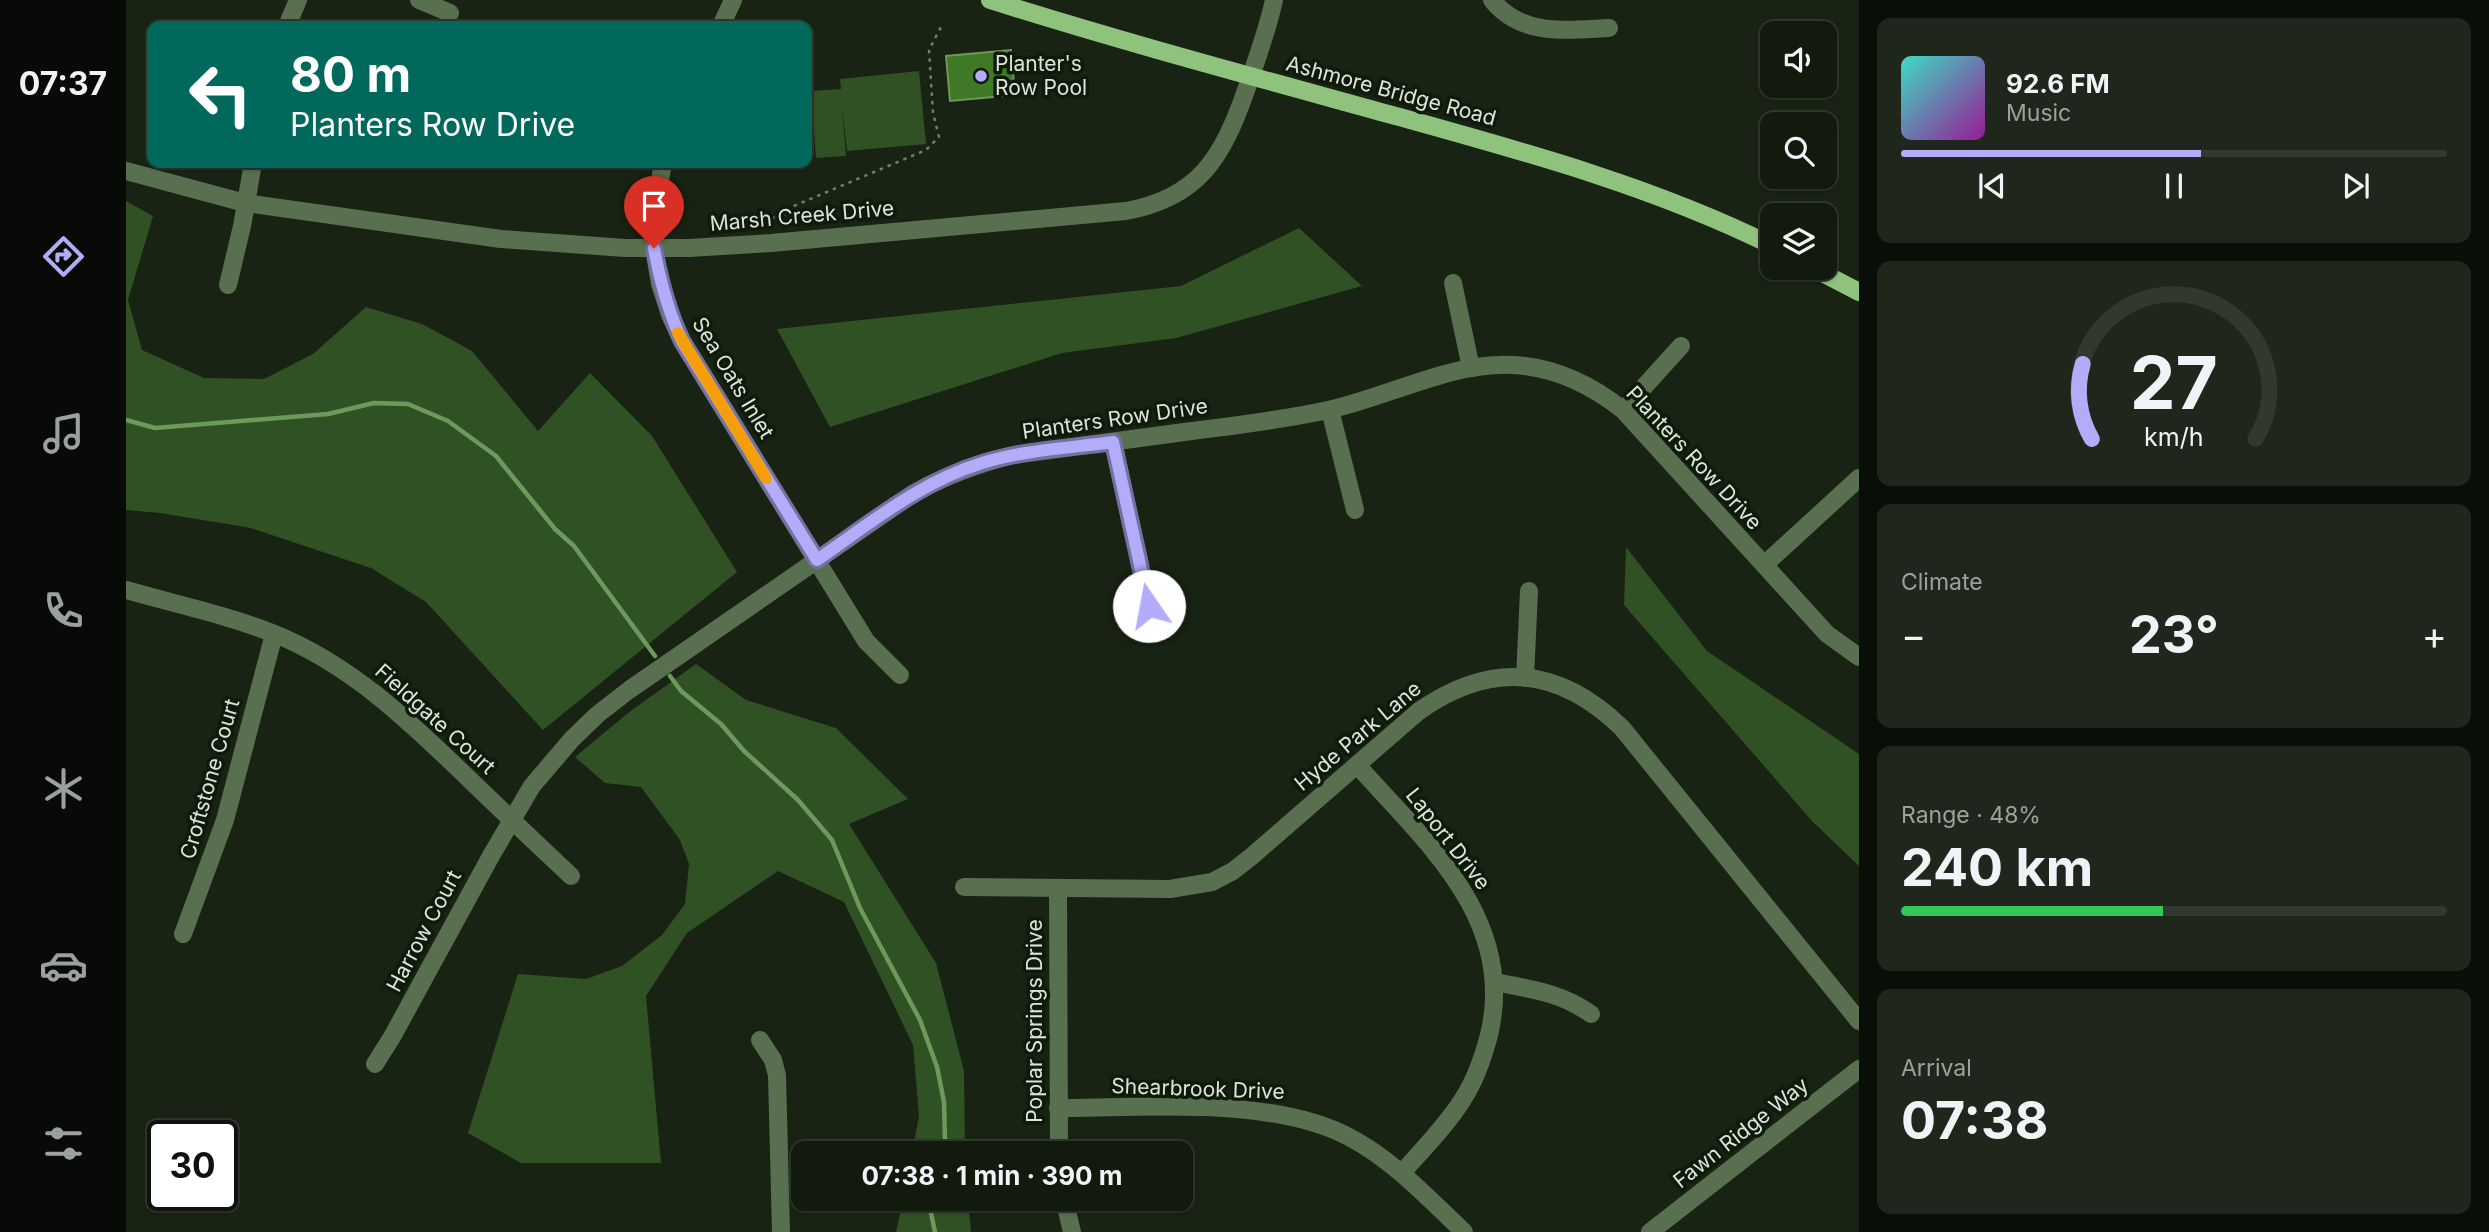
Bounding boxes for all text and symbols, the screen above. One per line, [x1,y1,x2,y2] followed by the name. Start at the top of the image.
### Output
[1760,21,1837,280] map controls
[1760,21,1837,98] button: sound
[290,45,411,104] text: 80 m
[175,49,266,140] icon: left
[1283,50,1499,131] street label: Ashmore Bridge Road
[995,51,1087,100] place label: Planter's Row Pool
[19,64,107,103] text: 07:37
[973,68,989,84] marker: Planter's Row Pool
[2006,68,2110,99] text: 92.6 FM
[2006,99,2071,127] text: Music
[290,105,575,144] text: Planters Row Drive
[1760,112,1837,189] button: search
[1973,167,2011,205] icon: previous
[2155,167,2193,205] icon: pause
[2337,167,2375,205] icon: next
[624,176,684,248] pin
[635,187,673,225] icon: arrive
[709,195,895,236] street label: Marsh Creek Drive
[1760,203,1837,280] button: layers
[39,232,88,281] icon: directions
[687,312,780,443] street label: Sea Oats Inlet
[2130,339,2218,428] text: 27
[1621,381,1767,535] street label: Planters Row Drive
[1021,393,1209,444] street label: Planters Row Drive
[39,409,88,458] icon: music
[2144,422,2204,452] text: km/h
[1901,568,1983,596] text: Climate
[1112,569,1186,643] position arrow
[39,586,88,635] icon: phone
[2129,603,2219,666] text: 23°
[1901,612,1926,658] text: −
[2422,612,2447,658] text: +
[370,658,501,779] street label: Fieldgate Court
[1289,675,1426,796] street label: Hyde Park Lane
[175,696,244,862] street label: Croftstone Court
[39,764,88,813] icon: climate
[1401,783,1496,895] street label: Laport Drive
[1901,801,2041,829] text: Range · 48%
[1901,836,2093,899] text: 240 km
[381,866,466,996] street label: Harrow Court
[1022,919,1047,1123] street label: Poplar Springs Drive
[39,941,88,990] icon: car
[1901,1054,1972,1082] text: Arrival
[1668,1072,1813,1193] street label: Fawn Ridge Way
[1111,1073,1285,1104] street label: Shearbrook Drive
[1901,1089,2048,1152] text: 07:38
[39,1119,88,1168] icon: filters
[147,1120,238,1211] speed limit sign: 30
[861,1160,1123,1191] text: 07:38 · 1 min · 390 m

